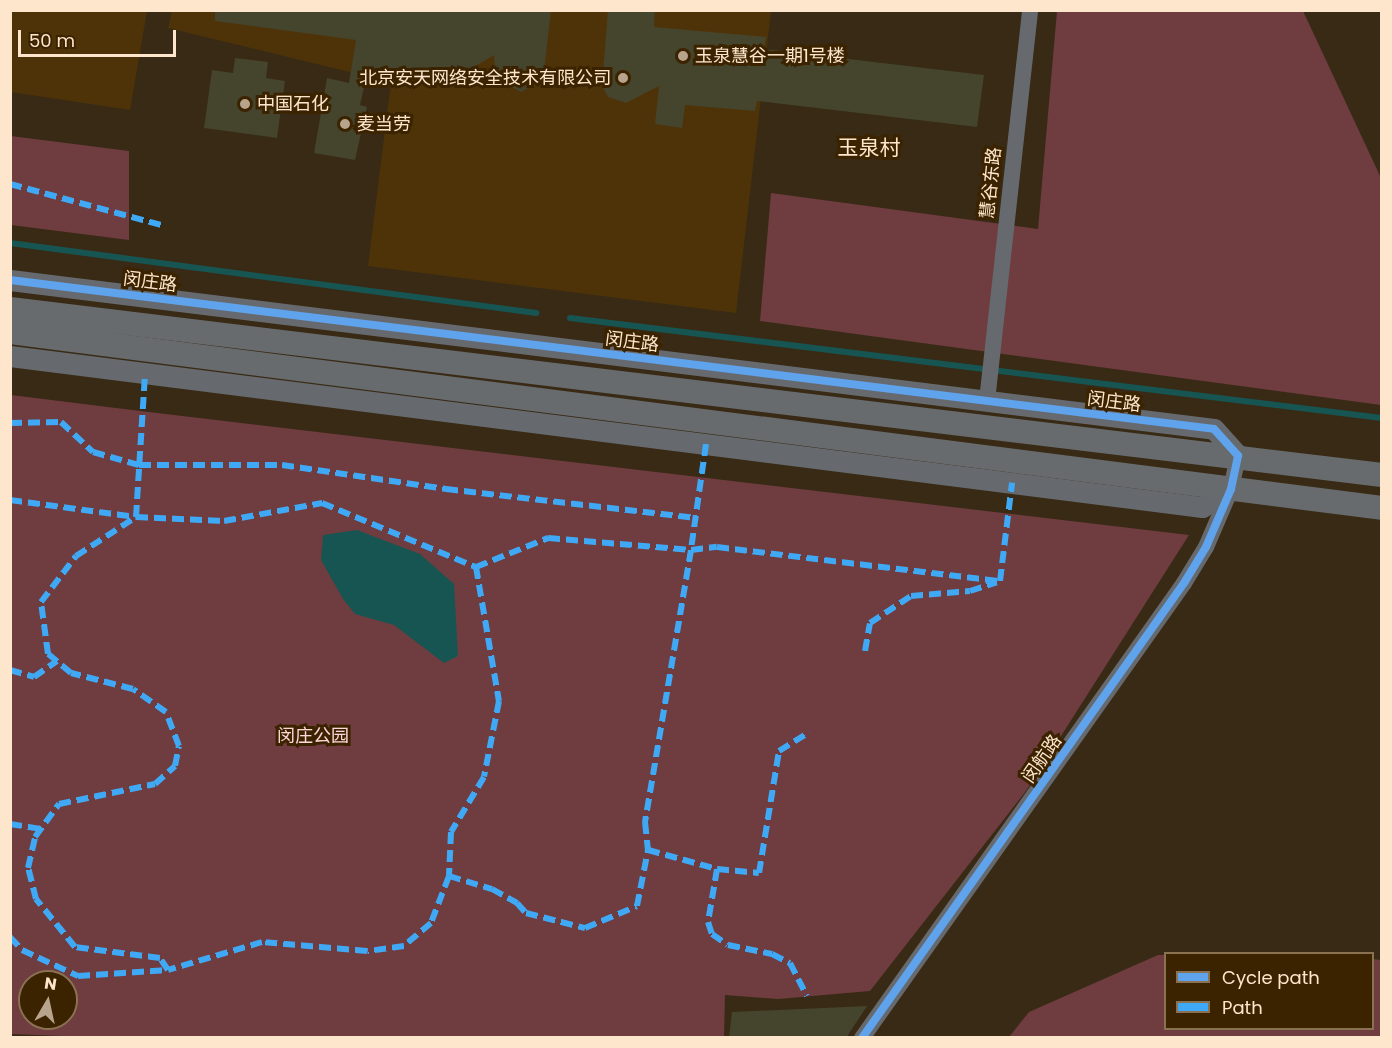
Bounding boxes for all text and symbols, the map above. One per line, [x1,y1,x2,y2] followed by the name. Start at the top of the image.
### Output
[21,18,178,56] scale bar
[29,28,75,53] text: 50 m
[695,45,845,67] place label: 玉泉慧谷一期1号楼
[676,49,690,63] marker: 玉泉慧谷一期1号楼
[359,67,611,89] place label: 北京安天网络安全技术有限公司
[616,71,630,85] marker: 北京安天网络安全技术有限公司
[257,93,329,115] place label: 中国石化
[238,97,252,111] marker: 中国石化
[357,113,411,135] place label: 麦当劳
[338,117,352,131] marker: 麦当劳
[838,135,900,161] district label: 玉泉村
[976,146,1006,220] street label: 慧谷东路
[122,268,178,296] street label: 闵庄路
[604,328,660,356] street label: 闵庄路
[1086,388,1142,416] street label: 闵庄路
[277,725,349,747] park label: 闵庄公园
[1018,731,1066,787] street label: 闵航路
[1164,952,1374,1030] legend
[1222,965,1320,990] text: Cycle path
[18,970,78,1030] north arrow
[43,971,58,996] text: N
[1222,995,1263,1020] text: Path

